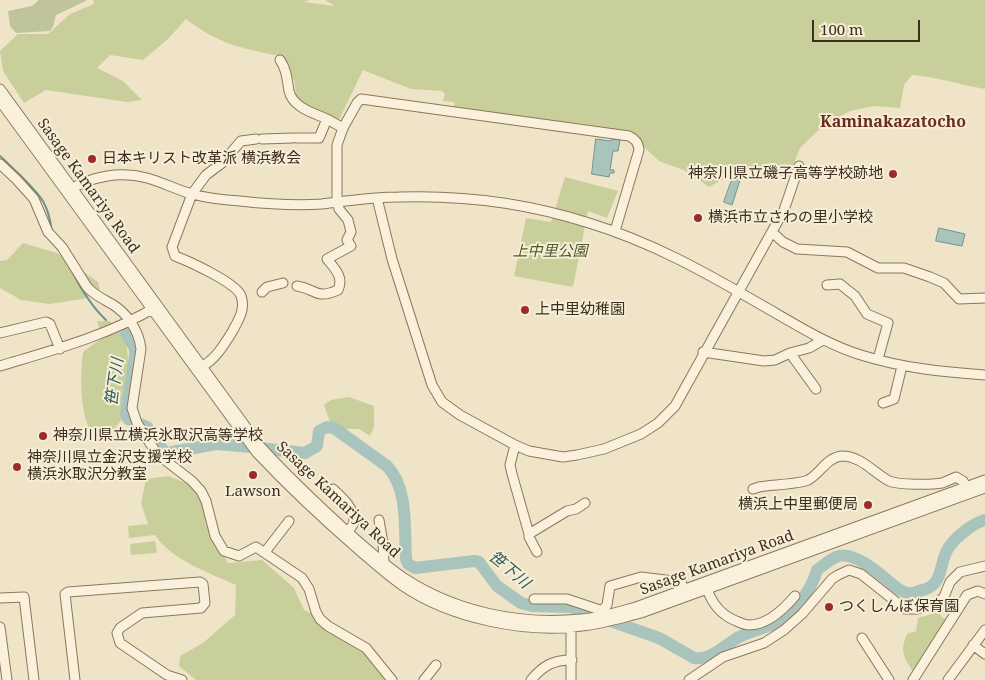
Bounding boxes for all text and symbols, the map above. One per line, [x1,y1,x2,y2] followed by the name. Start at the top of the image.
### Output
[815,10,922,42] scale bar
[820,19,863,39] text: 100 m
[820,112,966,132] district label: Kaminakazatocho
[33,115,143,257] street label: Sasage Kamariya Road
[102,150,301,168] place label: 日本キリスト改革派 横浜教会
[86,153,98,165] marker: 日本キリスト改革派 横浜教会
[688,165,883,183] place label: 神奈川県立磯子高等学校跡地
[887,168,899,180] marker: 神奈川県立磯子高等学校跡地
[708,209,873,227] place label: 横浜市立さわの里小学校
[692,212,704,224] marker: 横浜市立さわの里小学校
[513,243,587,261] park label: 上中里公園
[535,301,625,319] place label: 上中里幼稚園
[519,304,531,316] marker: 上中里幼稚園
[102,357,128,407] water label: 笹下川
[53,427,263,445] place label: 神奈川県立横浜氷取沢高等学校
[37,430,49,442] marker: 神奈川県立横浜氷取沢高等学校
[273,438,403,562] street label: Sasage Kamariya Road
[27,449,192,484] place label: 神奈川県立金沢支援学校 横浜氷取沢分教室
[11,461,23,473] marker: 神奈川県立金沢支援学校 横浜氷取沢分教室
[247,469,259,481] marker: Lawson
[225,483,281,501] place label: Lawson
[738,496,858,514] place label: 横浜上中里郵便局
[862,499,874,511] marker: 横浜上中里郵便局
[638,527,796,599] street label: Sasage Kamariya Road
[484,547,534,593] water label: 笹下川
[839,598,959,616] place label: つくしんぼ保育園
[823,601,835,613] marker: つくしんぼ保育園

